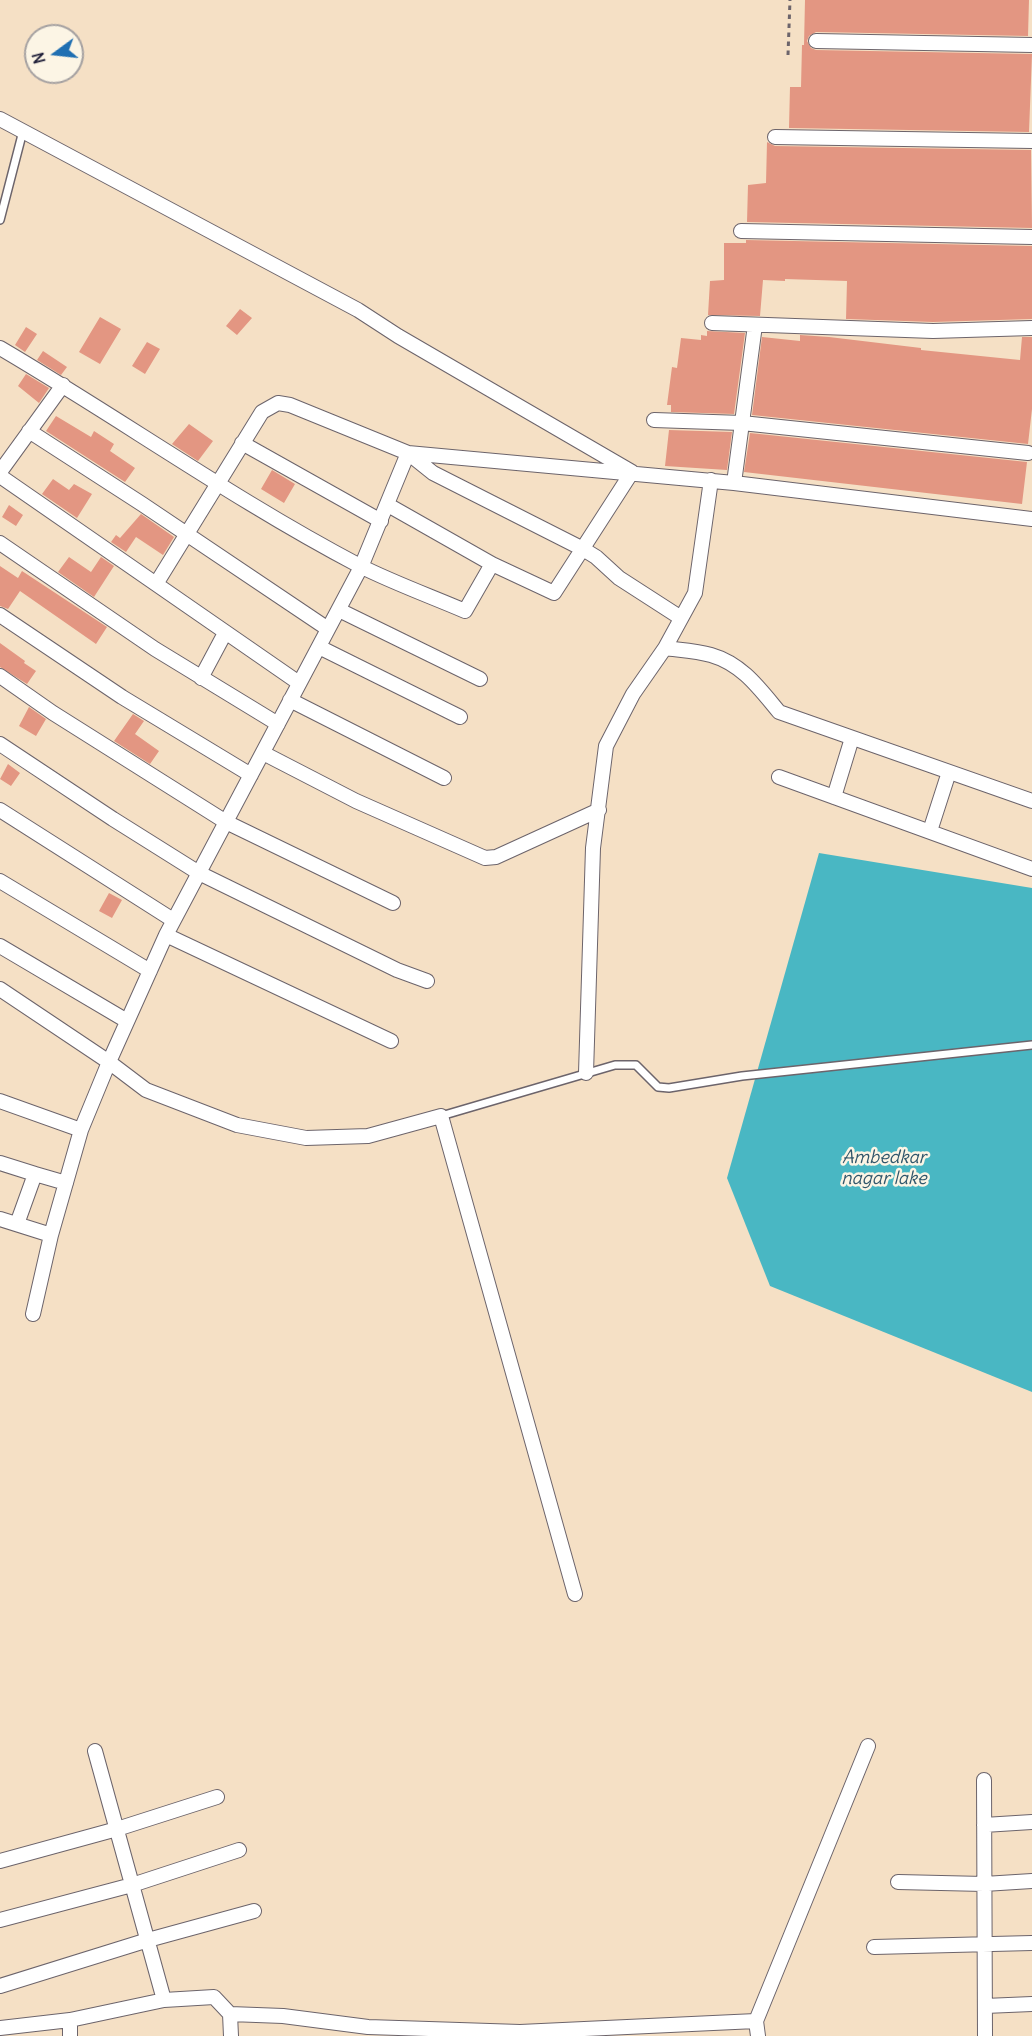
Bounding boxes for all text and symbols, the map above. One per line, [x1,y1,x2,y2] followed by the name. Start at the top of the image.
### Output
[24,24,84,84] north arrow
[27,50,50,66] text: N
[841,1147,927,1190] water label: Ambedkar nagar lake

